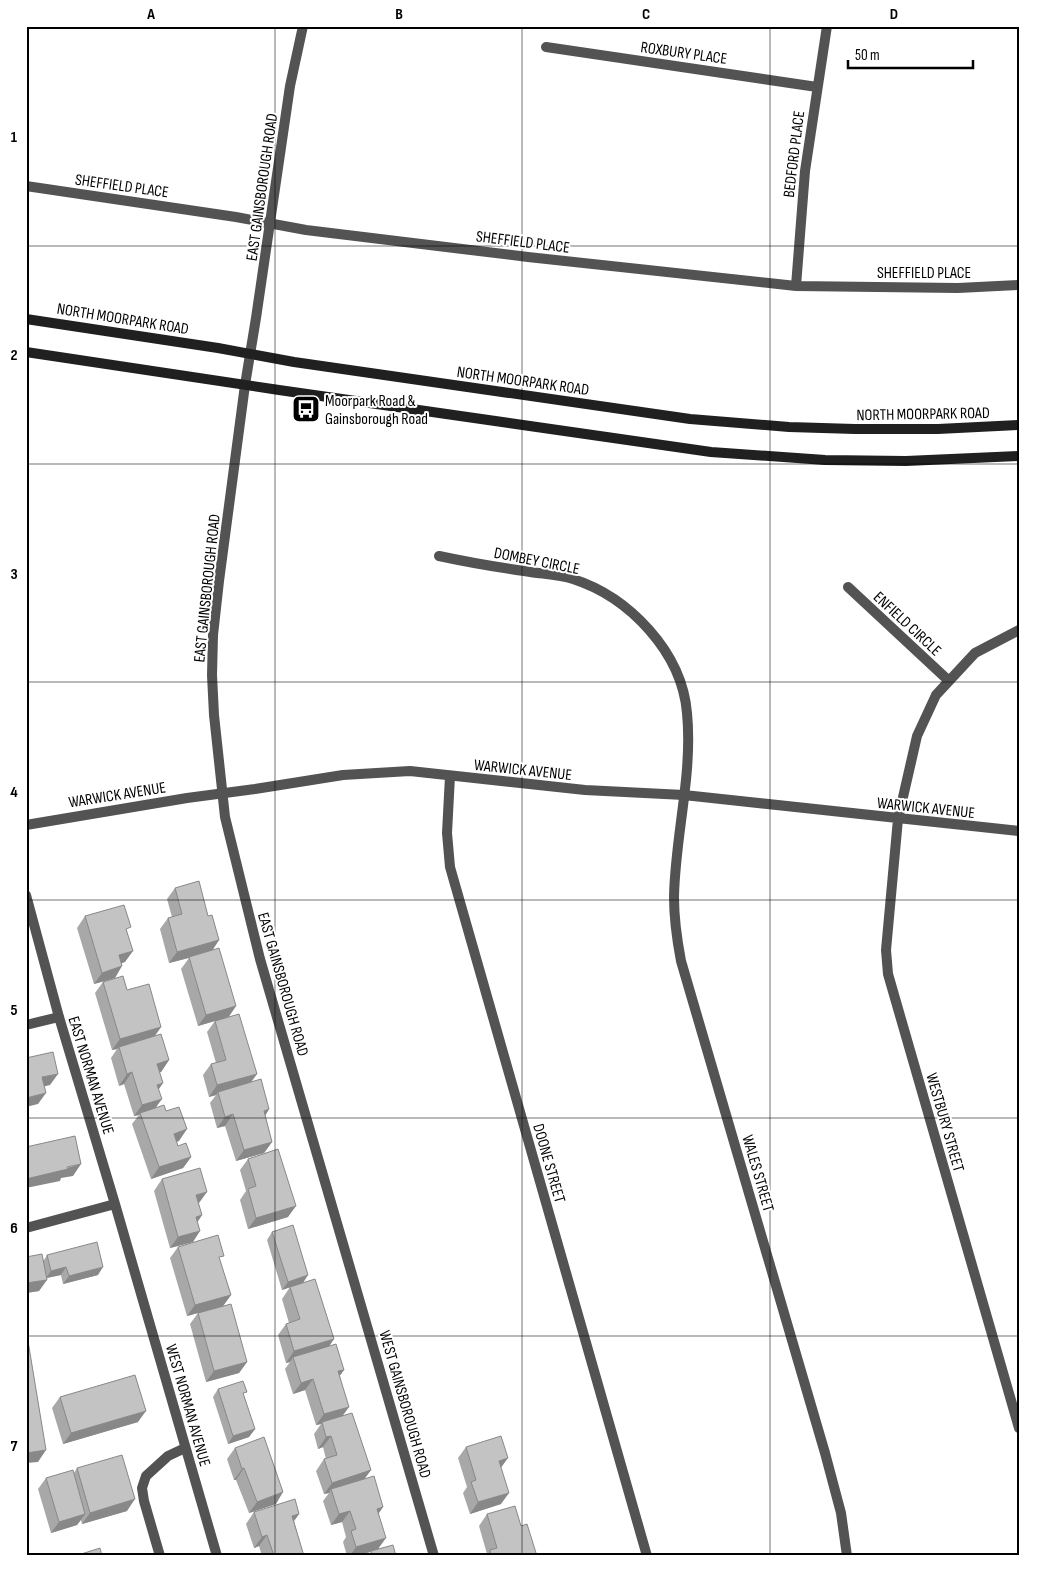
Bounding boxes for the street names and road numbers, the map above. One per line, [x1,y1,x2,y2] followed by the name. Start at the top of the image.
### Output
[639,38,728,69] street label: ROXBURY PLACE
[780,110,809,199] street label: BEDFORD PLACE
[243,112,282,262] street label: EAST GAINSBOROUGH ROAD
[74,171,170,202] street label: SHEFFIELD PLACE
[475,227,571,258] street label: SHEFFIELD PLACE
[877,264,971,283] street label: SHEFFIELD PLACE
[55,300,190,339] street label: NORTH MOORPARK ROAD
[455,363,590,400] street label: NORTH MOORPARK ROAD
[856,404,990,425] street label: NORTH MOORPARK ROAD
[190,513,225,663] street label: EAST GAINSBOROUGH ROAD
[492,544,581,579] street label: DOMBEY CIRCLE
[869,588,945,660] street label: ENFIELD CIRCLE
[473,756,573,785] street label: WARWICK AVENUE
[67,778,167,813] street label: WARWICK AVENUE
[876,794,976,823] street label: WARWICK AVENUE
[253,910,312,1059] street label: EAST GAINSBOROUGH ROAD
[64,1014,118,1137] street label: EAST NORMAN AVENUE
[921,1071,968,1175] street label: WESTBURY STREET
[528,1122,569,1206] street label: DOONE STREET
[738,1133,778,1215] street label: WALES STREET
[374,1328,435,1480] street label: WEST GAINSBOROUGH ROAD
[161,1342,214,1469] street label: WEST NORMAN AVENUE

